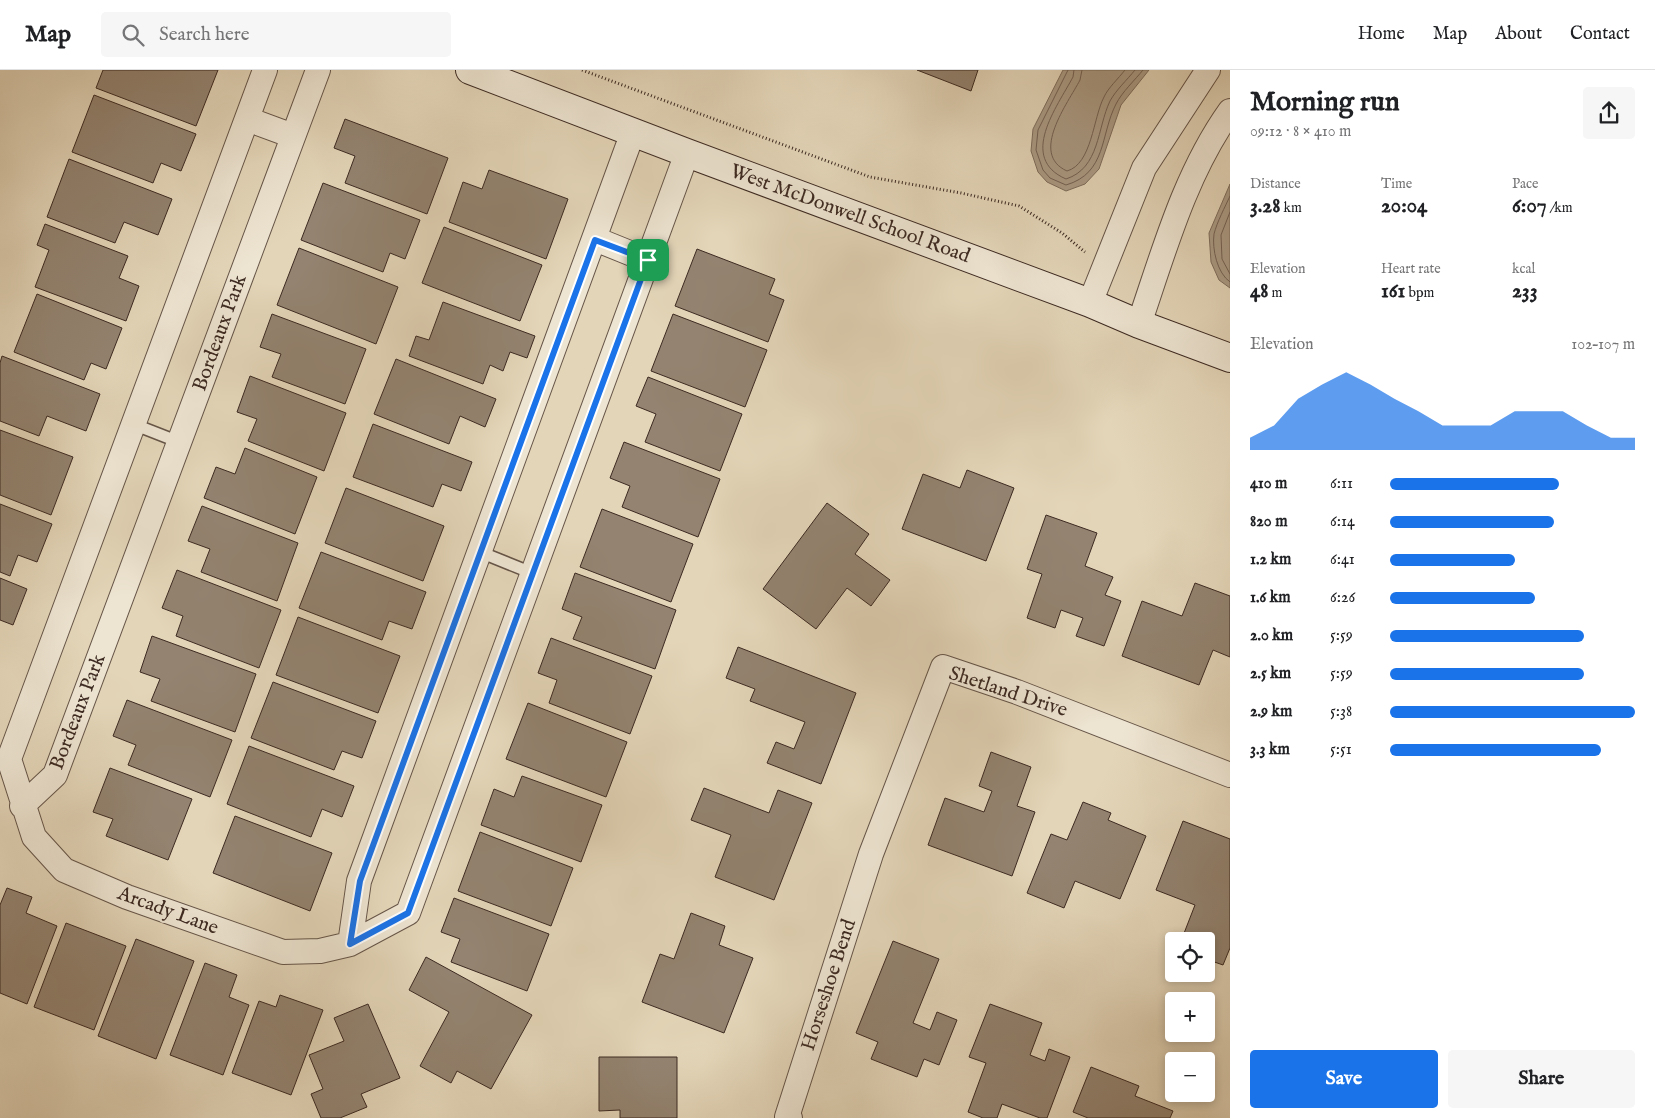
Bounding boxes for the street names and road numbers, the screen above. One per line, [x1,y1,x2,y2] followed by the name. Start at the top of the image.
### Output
[727,159,974,269] street label: West McDonwell School Road
[187,271,253,395] street label: Bordeaux Park
[44,650,112,774] street label: Bordeaux Park
[946,661,1070,723] street label: Shetland Drive
[113,881,222,941] street label: Arcady Lane
[796,916,862,1054] street label: Horseshoe Bend

